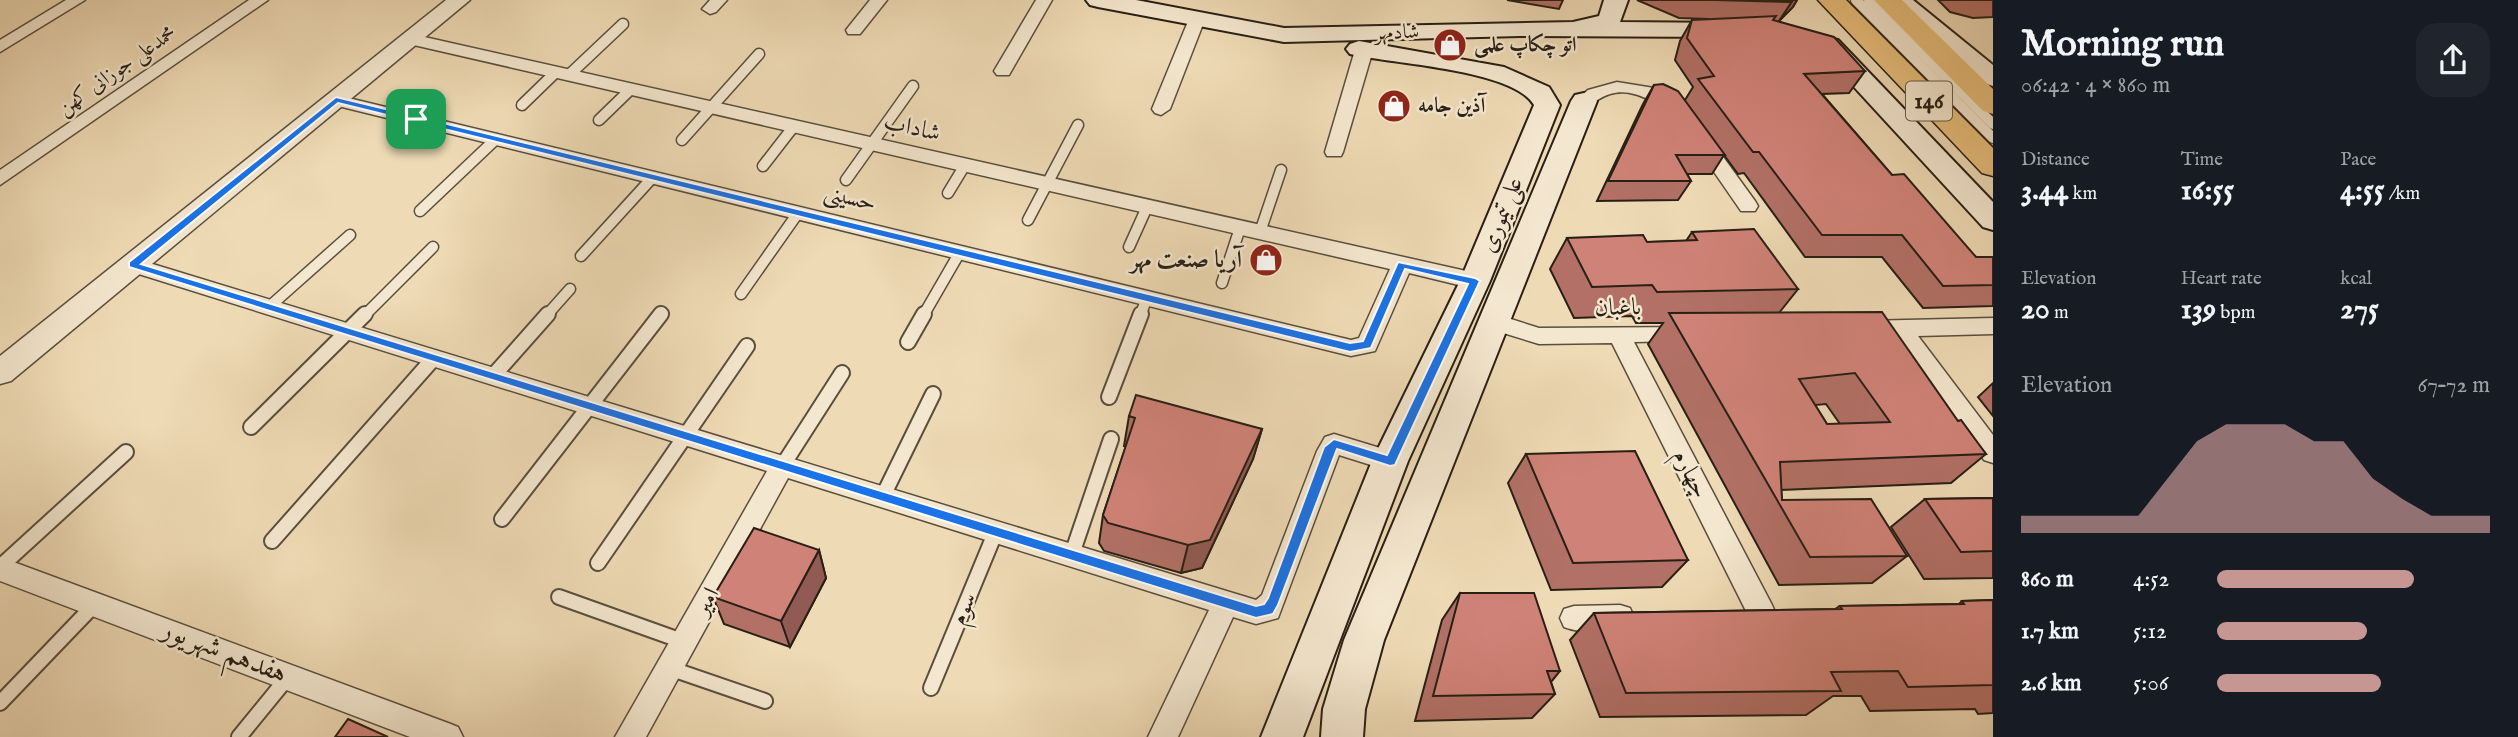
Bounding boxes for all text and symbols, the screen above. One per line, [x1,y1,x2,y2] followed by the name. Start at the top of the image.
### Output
[1372,19,1420,47] street label: شادمهر
[52,20,182,123] street label: محمدعلی جوزانی کهن
[2021,21,2224,69] text: Morning run
[2416,23,2490,97] button: share
[1431,26,1469,64] shop icon: اتو چکاپ علمی
[1474,32,1577,59] place label: اتو چکاپ علمی
[2021,71,2170,100] text: 06:42 · 4 × 860 m
[1906,82,1952,120] road number: 146
[1375,87,1413,125] shop icon: آذین جامه
[386,89,446,149] pin
[1418,92,1488,120] place label: آذین جامه
[397,100,435,138] icon: arrive
[881,106,943,150] street label: شاداب
[2021,148,2090,172] text: Distance
[2181,148,2223,172] text: Time
[2340,148,2376,172] text: Pace
[2021,172,2068,210] text: 3.44
[2181,172,2234,210] text: 16:55
[2340,172,2385,210] text: 4:55
[1473,173,1531,257] street label: علی تیموری
[821,177,879,219] street label: حسینی
[2068,182,2097,206] text: km
[2385,182,2420,206] text: /km
[1247,241,1285,279] shop icon: آریا صنعت مهر
[1127,245,1245,276] place label: آریا صنعت مهر
[2021,267,2096,291] text: Elevation
[2181,267,2262,291] text: Heart rate
[2340,267,2372,291] text: kcal
[2021,291,2050,329] text: 20
[2181,291,2216,329] text: 139
[2340,291,2379,329] text: 275
[1594,292,1642,324] street label: باغبان
[2050,301,2069,325] text: m
[2216,301,2255,325] text: bpm
[2021,371,2112,400] text: Elevation
[2418,371,2490,400] text: 67–72 m
[1661,444,1715,506] street label: چهارم
[2021,565,2074,594] text: 860 m
[2133,565,2169,594] text: 4:52
[685,582,727,624] street label: امیر
[943,588,988,632] street label: سوم
[151,611,292,698] street label: هفدهم شهریور
[2021,617,2079,646] text: 1.7 km
[2133,617,2167,646] text: 5:12
[2021,669,2082,698] text: 2.6 km
[2133,669,2168,698] text: 5:06

